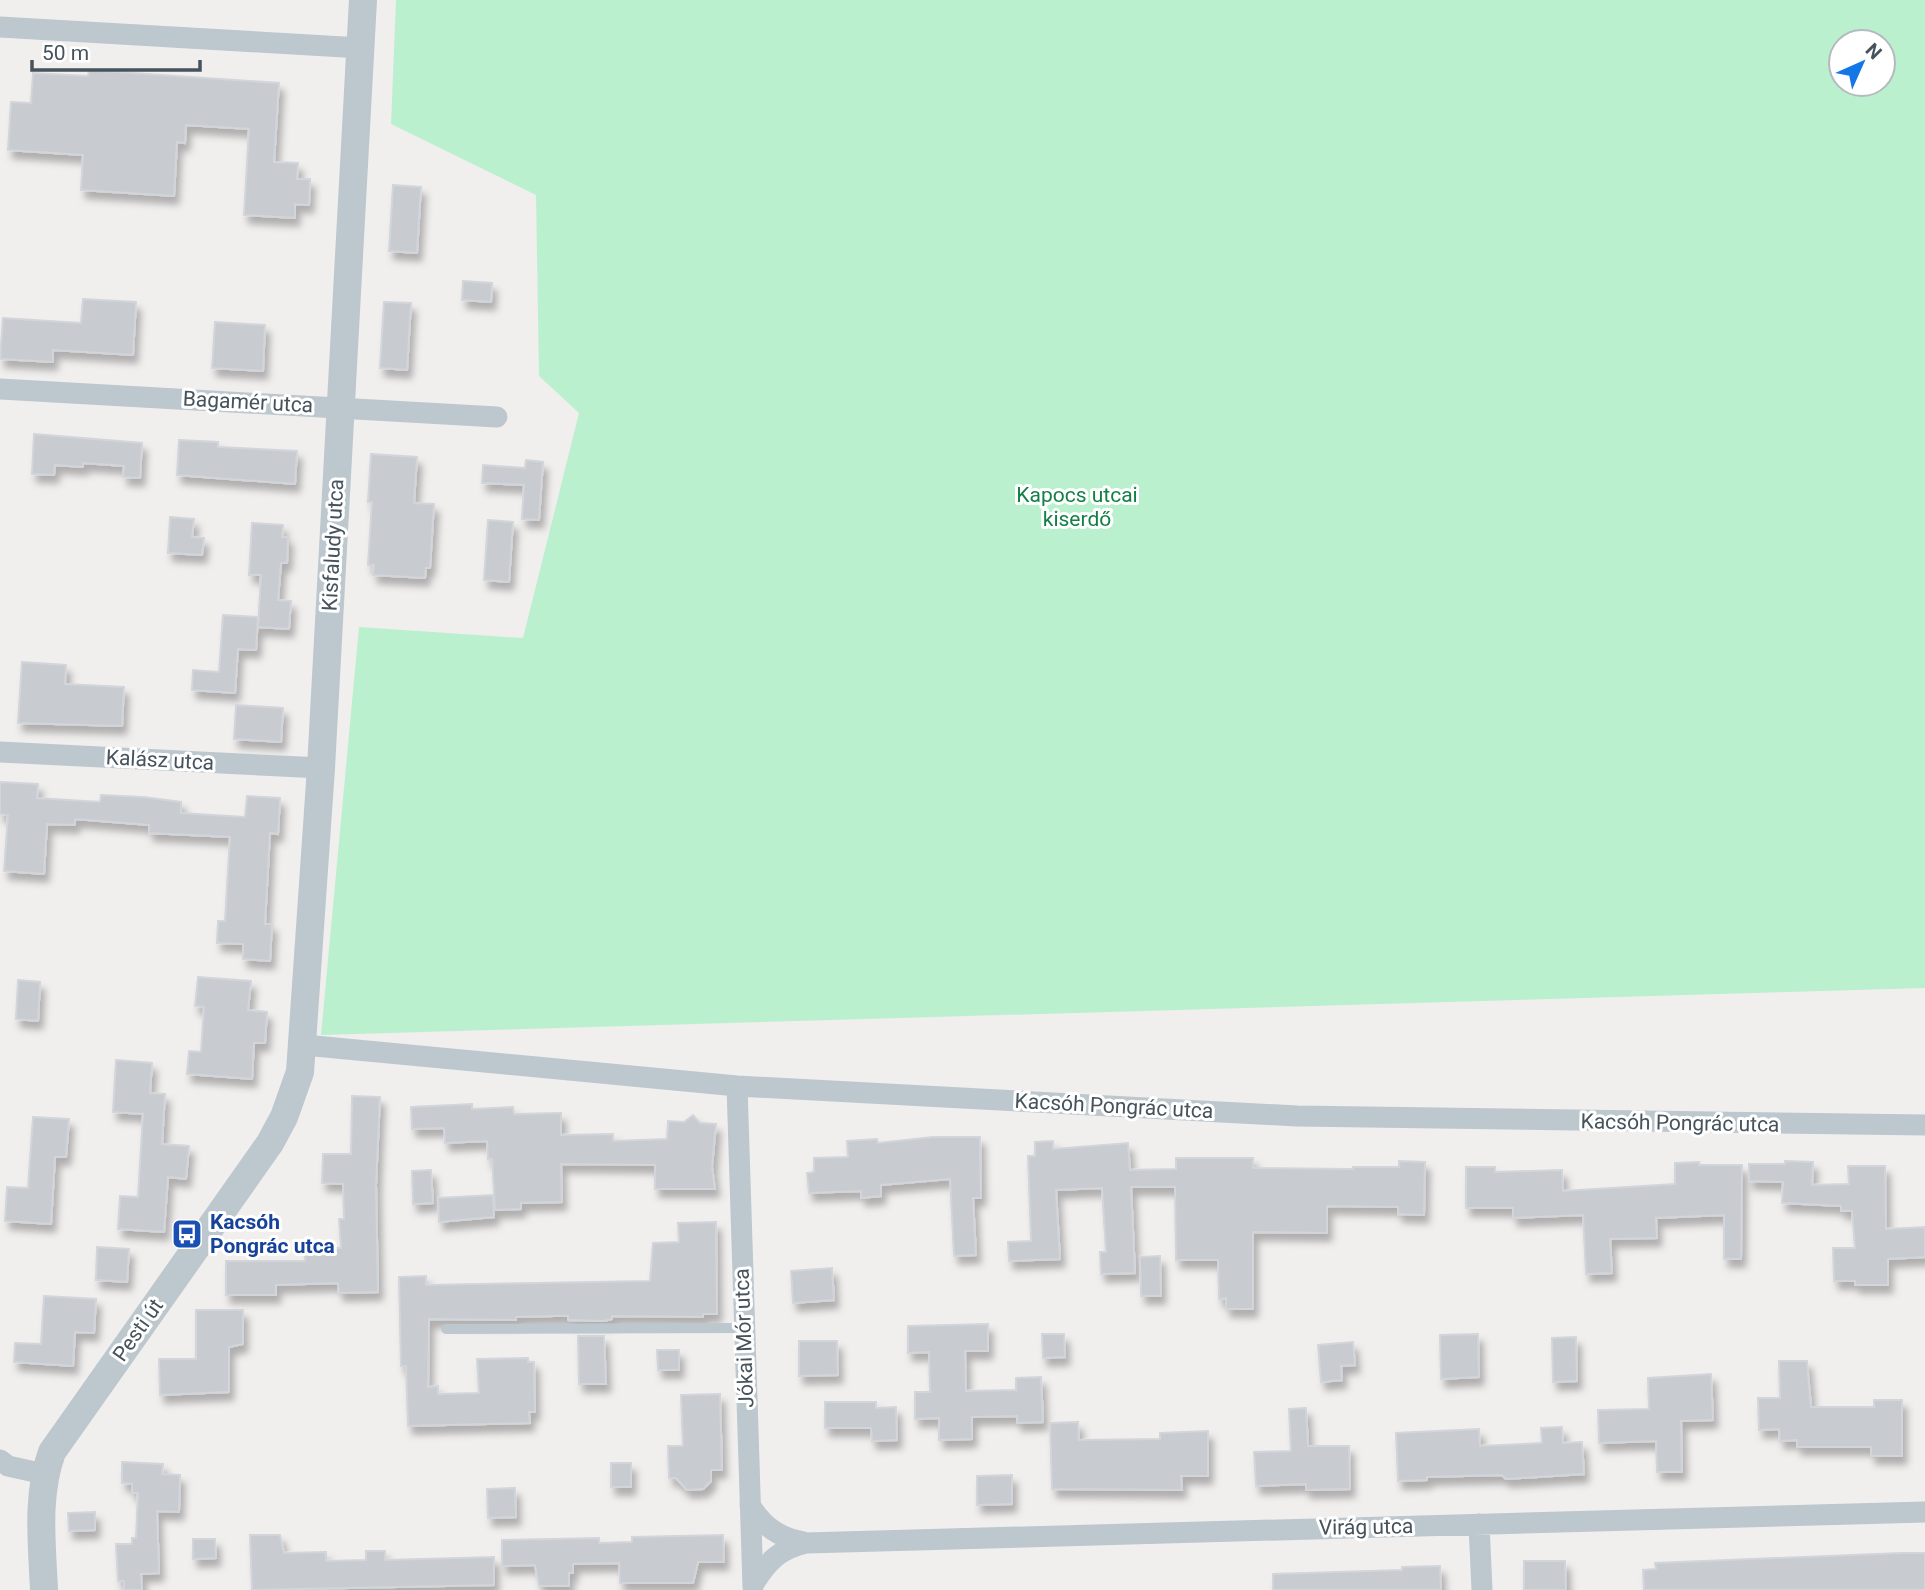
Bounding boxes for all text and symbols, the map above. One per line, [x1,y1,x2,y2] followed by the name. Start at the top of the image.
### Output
[32,28,200,72] scale bar
[1827,28,1897,98] north arrow
[1861,38,1887,64] text: N
[42,41,89,65] text: 50 m
[182,387,314,417] street label: Bagamér utca
[318,478,348,612] street label: Kisfaludy utca
[1016,483,1138,531] park label: Kapocs utcai kiserdő
[105,745,215,775] street label: Kalász utca
[1014,1089,1214,1123] street label: Kacsóh Pongrác utca
[1580,1109,1780,1137] street label: Kacsóh Pongrác utca
[210,1210,335,1258] place label: Kacsóh Pongrác utca
[170,1217,204,1251] bus stop icon: Kacsóh Pongrác utca
[730,1268,758,1408] street label: Jókai Mór utca
[108,1294,168,1366] street label: Pesti út
[1319,1514,1413,1540] street label: Virág utca

